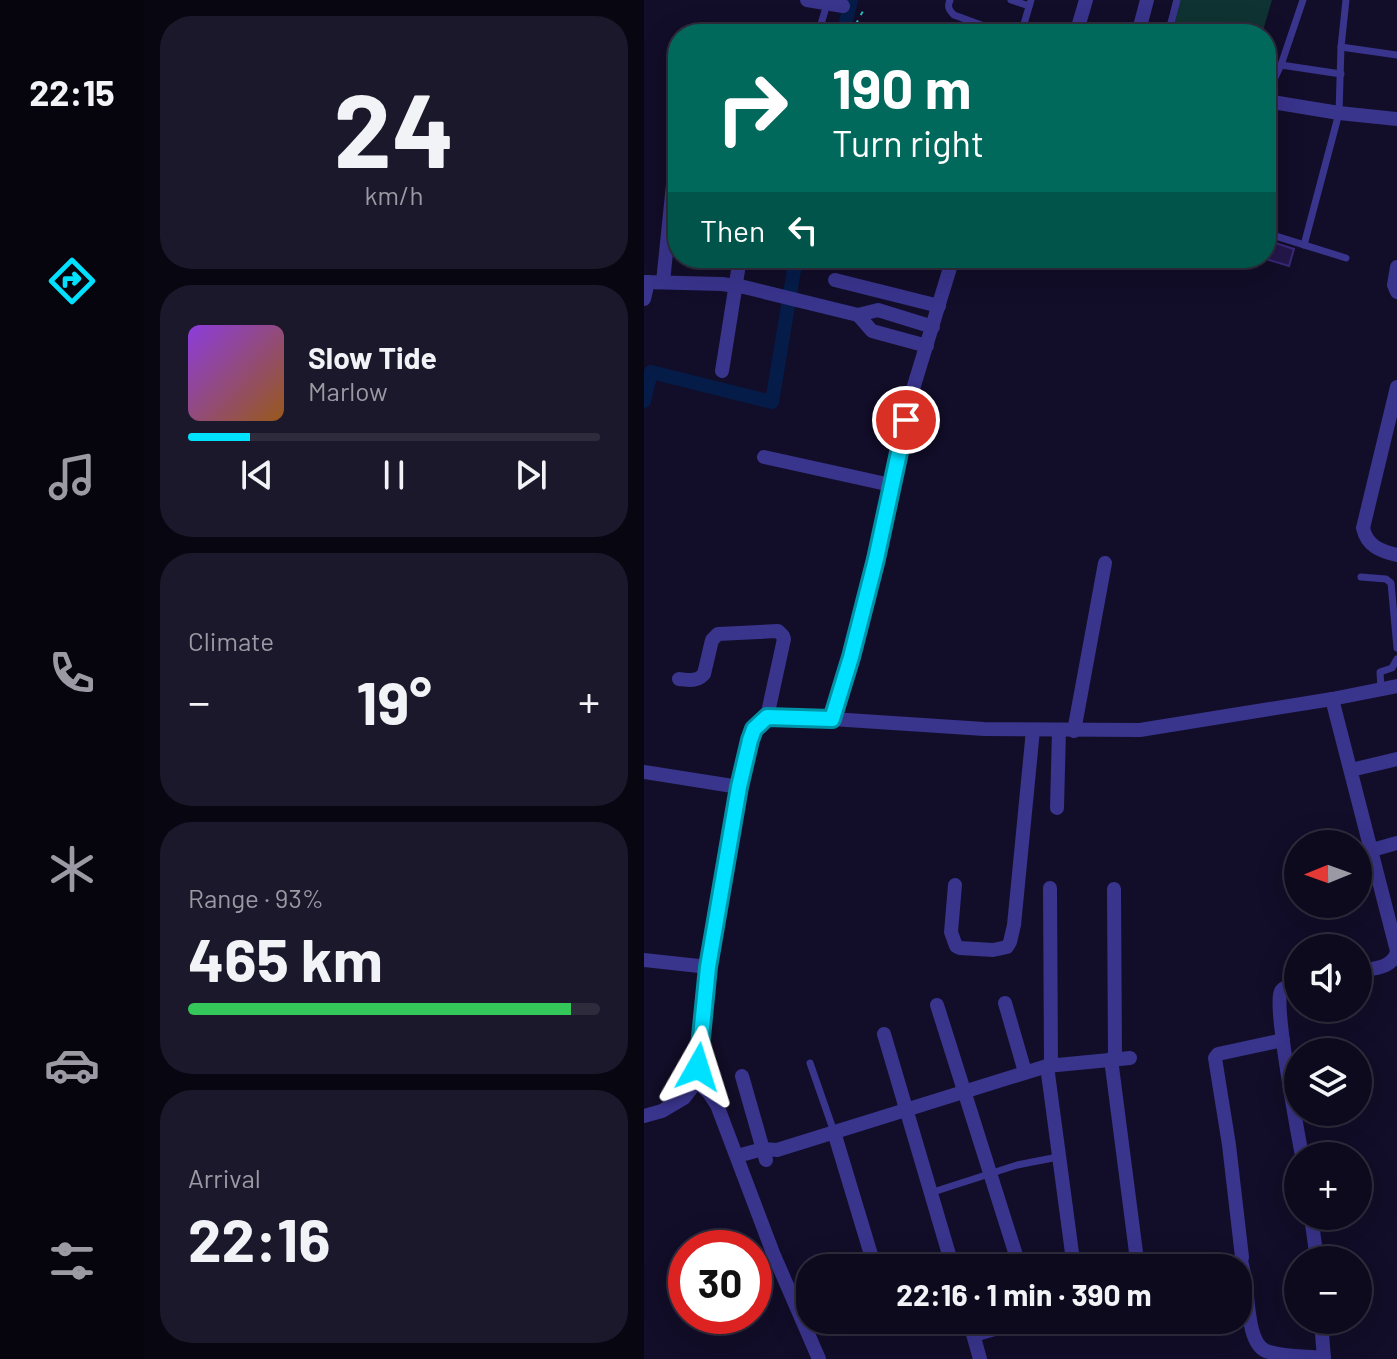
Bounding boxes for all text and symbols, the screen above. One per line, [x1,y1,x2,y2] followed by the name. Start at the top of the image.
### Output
[832,53,971,120] text: 190 m
[700,56,804,160] icon: right
[333,64,455,189] text: 24
[29,70,115,113] text: 22:15
[832,121,984,164] text: Turn right
[365,179,423,210] text: km/h
[781,208,825,252] icon: left
[700,212,765,248] text: Then
[44,253,100,309] icon: directions
[308,339,437,375] text: Slow Tide
[308,375,388,406] text: Marlow
[872,386,940,454] pin
[884,398,928,442] icon: arrive
[44,449,100,505] icon: music
[235,453,279,497] icon: previous
[372,453,416,497] icon: pause
[509,453,553,497] icon: next
[188,625,274,656] text: Climate
[44,645,100,701] icon: phone
[356,665,432,737] text: 19°
[188,674,210,727] text: −
[578,674,600,727] text: +
[1284,830,1372,918] north arrow
[1284,830,1372,1334] map controls
[44,841,100,897] icon: climate
[188,882,324,913] text: Range · 93%
[188,922,383,994] text: 465 km
[1284,934,1372,1022] button: sound
[656,1025,740,1109] position arrow
[44,1037,100,1093] icon: car
[1284,1038,1372,1126] button: layers
[1284,1142,1372,1230] button: +
[188,1162,261,1193] text: Arrival
[188,1202,331,1274] text: 22:16
[668,1230,772,1334] speed limit sign: 30
[44,1233,100,1289] icon: filters
[1284,1246,1372,1334] button: −
[896,1276,1152,1312] text: 22:16 · 1 min · 390 m

